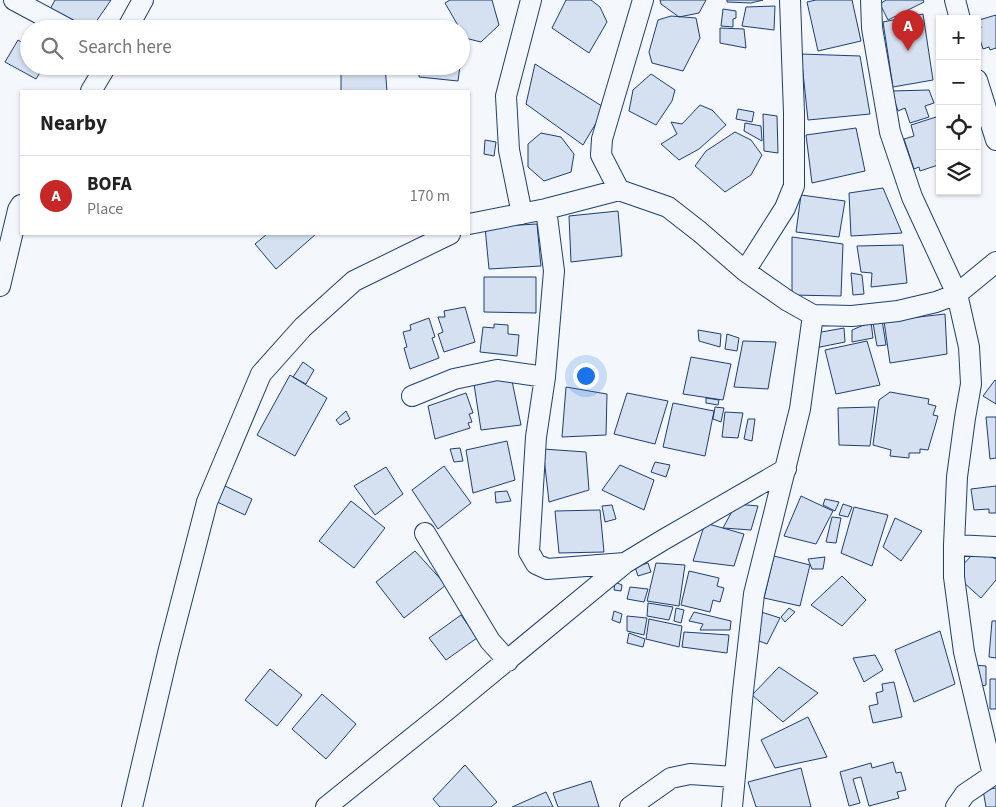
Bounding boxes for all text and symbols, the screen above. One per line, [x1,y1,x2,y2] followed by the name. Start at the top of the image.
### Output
[892,10,924,51] pin: A
[936,15,981,195] map controls
[936,15,981,60] button: +
[20,20,470,75] search box
[38,34,66,62] icon: search
[78,34,172,61] text: Search here
[936,60,981,105] button: −
[936,105,981,150] button: locate
[40,108,107,138] text: Nearby
[936,150,981,195] button: layers
[87,171,132,198] text: BOFA
[51,185,61,207] text: A
[410,185,450,207] text: 170 m
[87,198,123,220] text: Place
[573,363,599,389] your location

